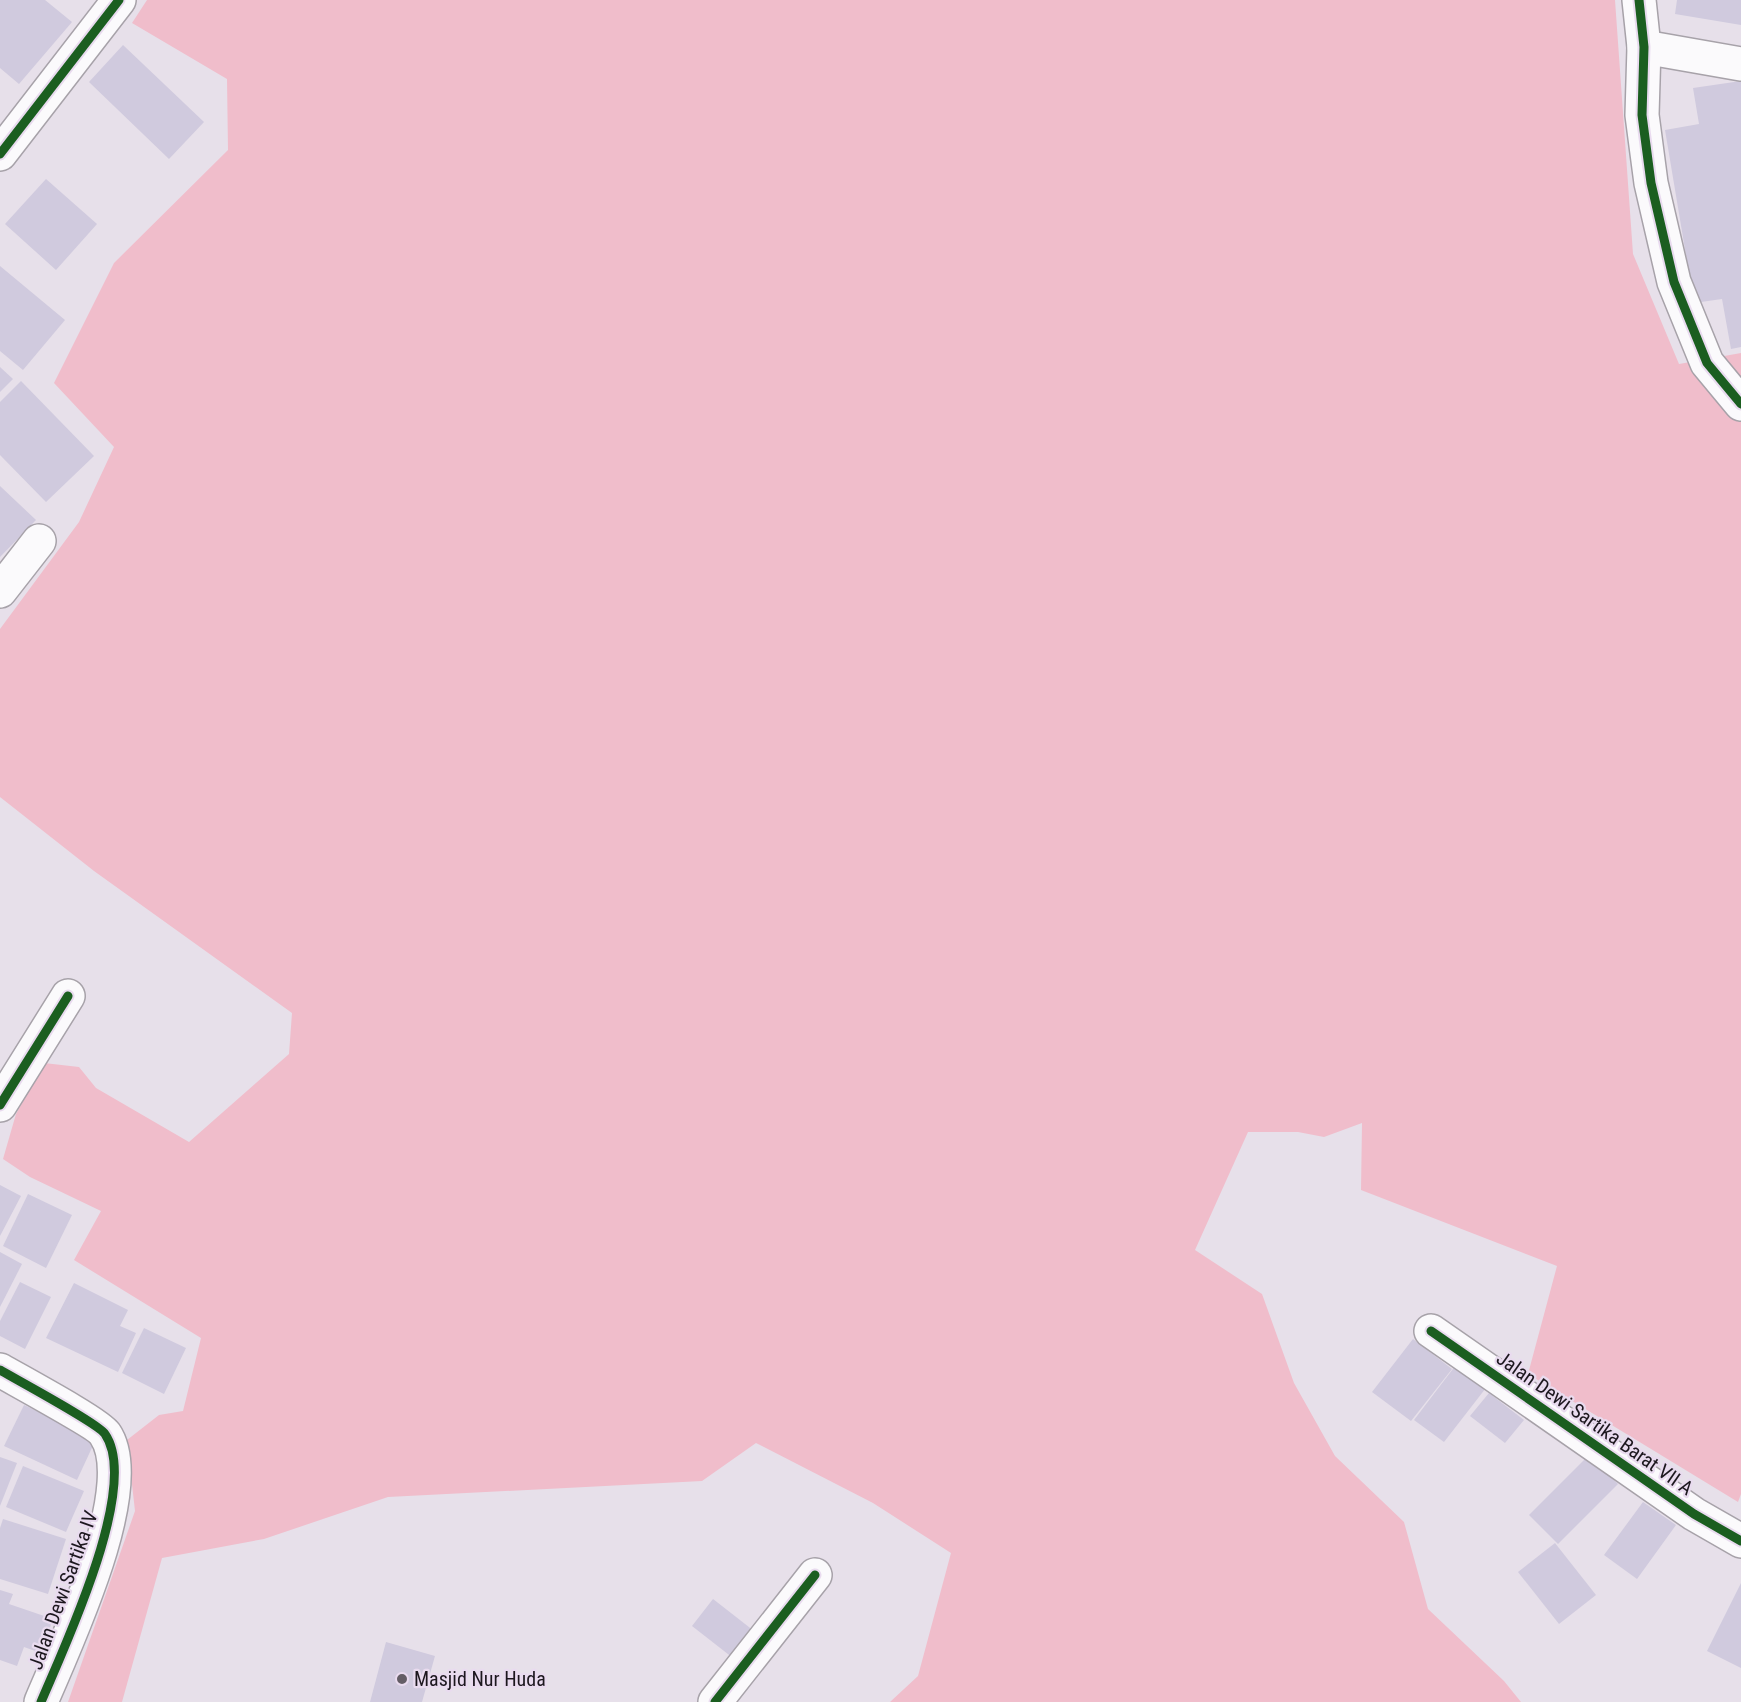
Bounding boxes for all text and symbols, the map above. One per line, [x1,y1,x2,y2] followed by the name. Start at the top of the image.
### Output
[1492,1346,1698,1500] street label: Jalan Dewi Sartika Barat VII A
[23,1507,103,1673] street label: Jalan Dewi Sartika IV
[414,1667,546,1691] place label: Masjid Nur Huda
[395,1672,409,1686] marker: Masjid Nur Huda

